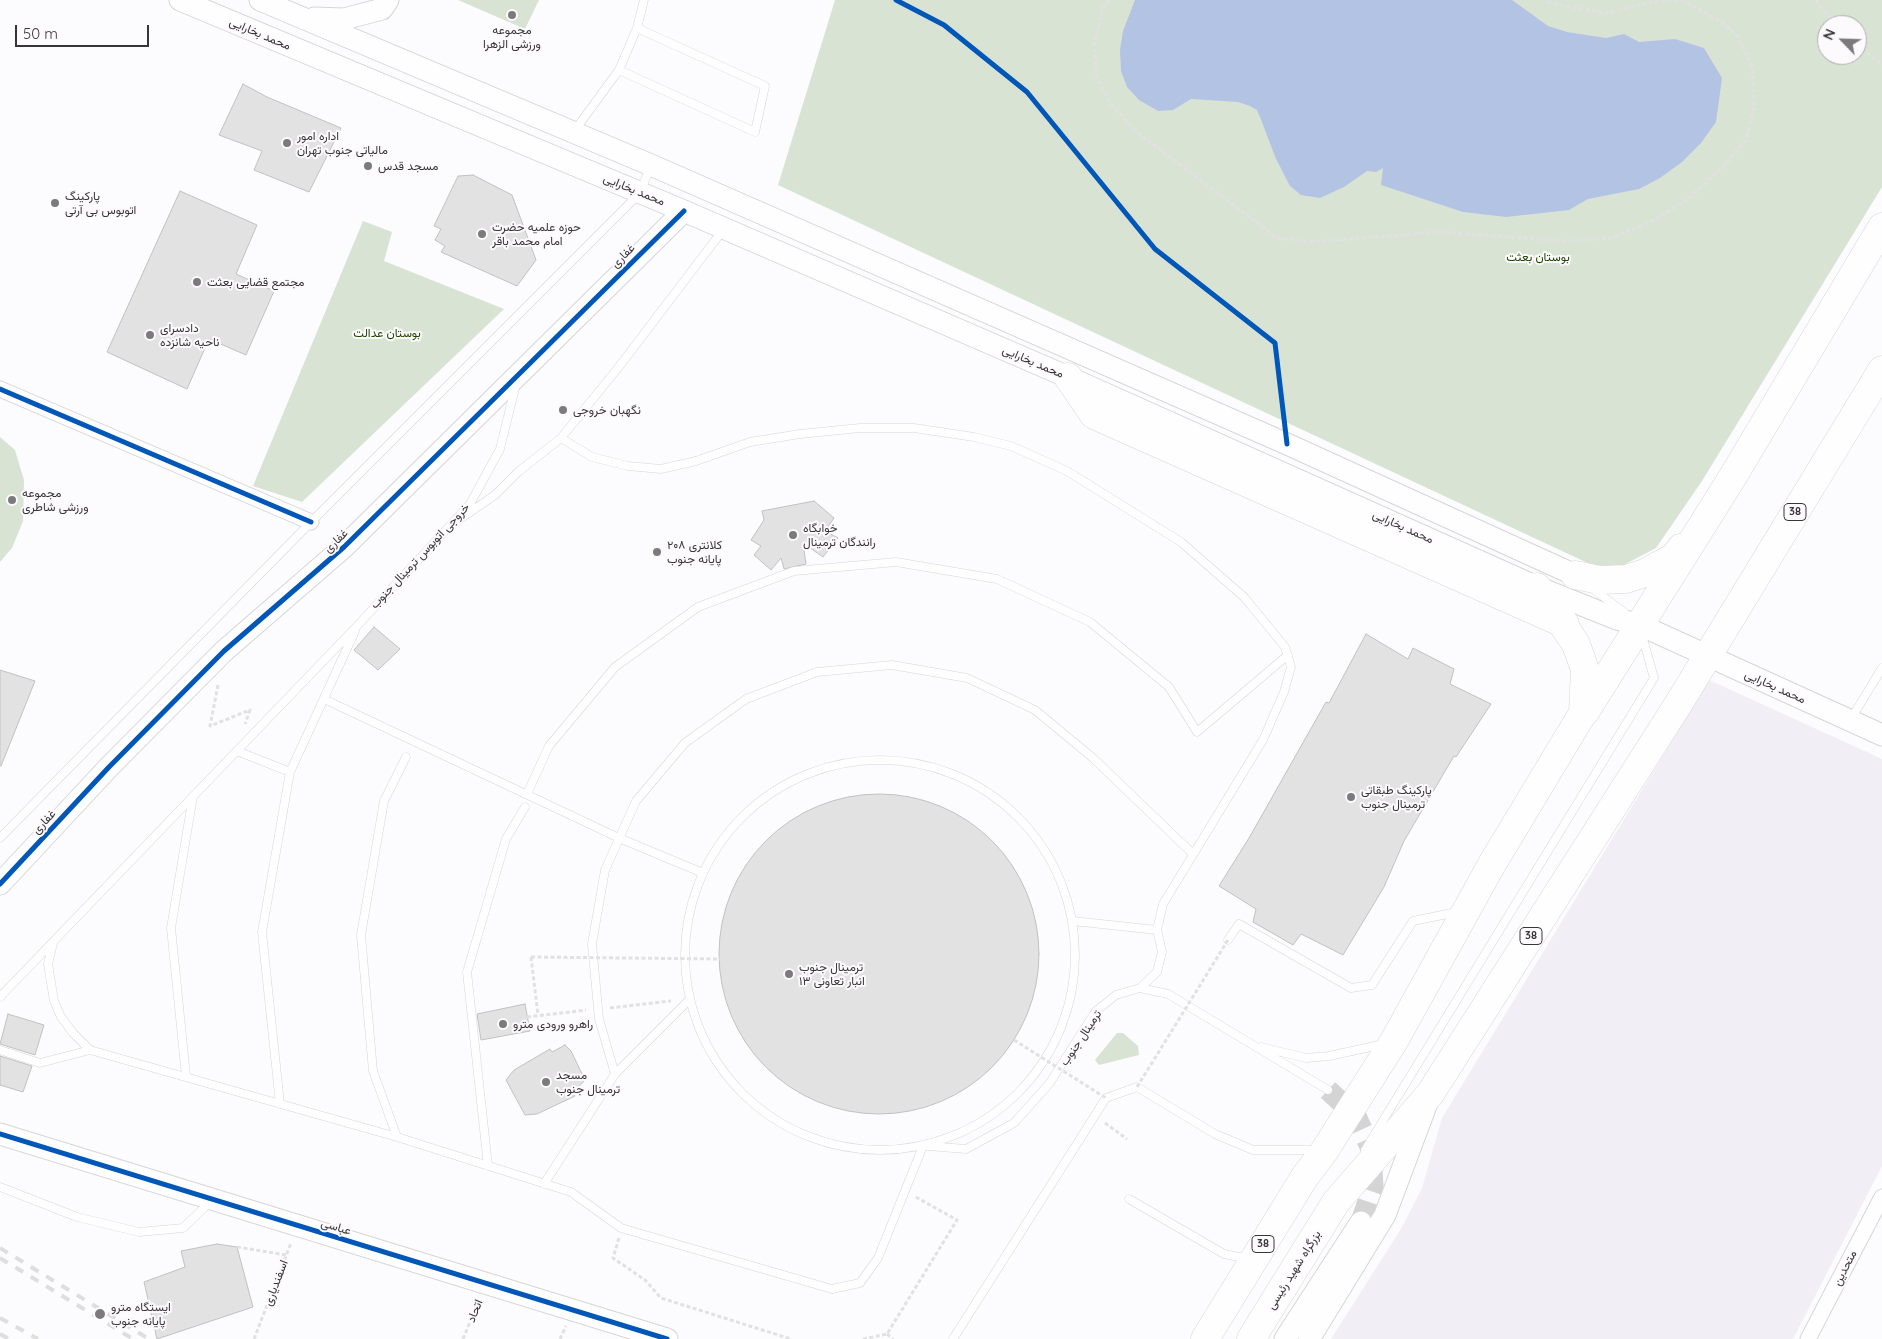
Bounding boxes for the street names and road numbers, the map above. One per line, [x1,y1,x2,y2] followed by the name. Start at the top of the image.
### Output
[227,15,293,53] street label: محمد بخارایی
[601,171,667,209] street label: محمد بخارایی
[608,241,638,271] street label: غفاری
[1000,343,1066,381] street label: محمد بخارایی
[367,500,473,612] street label: خروجی اتوبوس ترمینال جنوب
[1784,504,1806,520] road number: 38
[1370,507,1436,547] street label: محمد بخارایی
[321,526,351,556] street label: غفاری
[1742,667,1808,707] street label: محمد بخارایی
[29,807,59,837] street label: غفاری
[1520,928,1542,944] road number: 38
[1057,1007,1105,1069] street label: ترمینال جنوب
[319,1216,353,1238] street label: عباسی
[1264,1228,1324,1312] street label: بزرگراه شهید رئیسی
[1252,1236,1274,1252] road number: 38
[1830,1248,1860,1288] street label: متحدین
[261,1258,291,1308] street label: اسفندیاری
[464,1297,486,1325] street label: اتحاد

